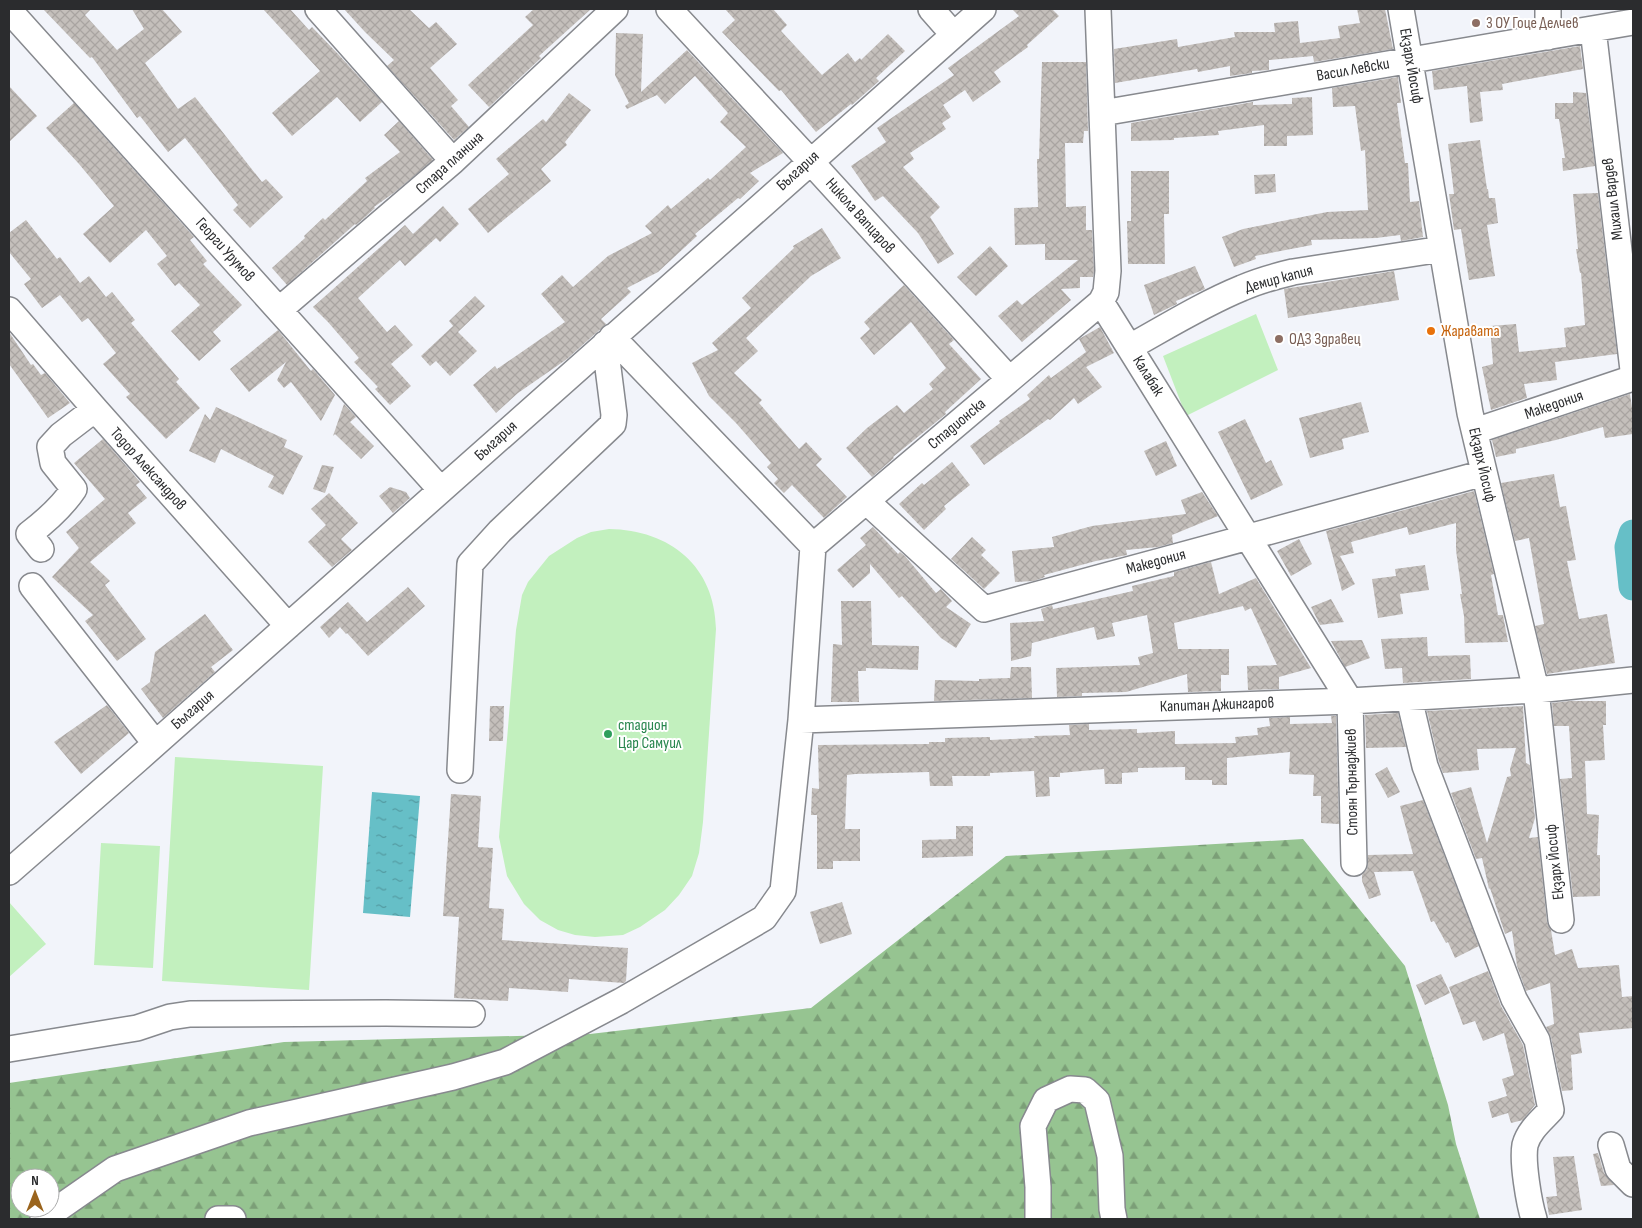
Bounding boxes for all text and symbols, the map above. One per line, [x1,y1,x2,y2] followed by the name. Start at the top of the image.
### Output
[1486,14,1579,33] place label: 3 ОУ Гоце Делчев
[1470,17,1482,29] marker: 3 ОУ Гоце Делчев
[1395,27,1427,105] street label: Екзарх Йосиф
[1315,54,1391,86] street label: Васил Левски
[412,128,488,198] street label: Стара планина
[773,147,823,195] street label: България
[1599,157,1627,241] street label: Михаил Вардев
[821,174,899,258] street label: Никола Вапцаров
[191,214,259,286] street label: Георги Урумов
[1243,261,1315,297] street label: Демир капия
[1441,322,1500,341] place label: Жаравата
[1425,325,1437,337] marker: Жаравата
[1289,330,1361,349] place label: ОДЗ Здравец
[1273,333,1285,345] marker: ОДЗ Здравец
[1128,352,1168,401] street label: Калабак
[1522,386,1586,424] street label: Македония
[924,394,990,454] street label: Стадионска
[471,417,521,465] street label: България
[106,424,190,514] street label: Тодор Александров
[1464,426,1500,504] street label: Екзарх Йосиф
[1124,545,1188,579] street label: Македония
[168,686,218,734] street label: България
[1159,694,1275,716] street label: Капитан Джингаров
[618,716,682,753] place label: стадион Цар Самуил
[602,728,614,740] marker: стадион Цар Самуил
[1342,728,1362,836] street label: Стоян Търнаджиев
[1542,823,1568,901] street label: Екзарх Йосиф
[10,1168,60,1218] north arrow
[31,1172,39,1189] text: N

